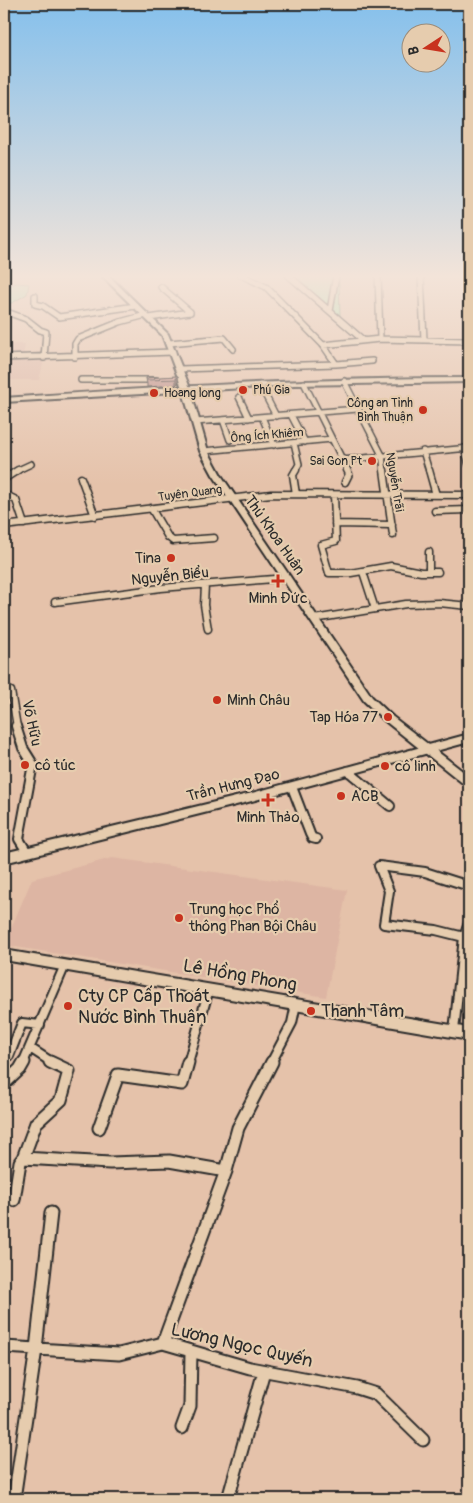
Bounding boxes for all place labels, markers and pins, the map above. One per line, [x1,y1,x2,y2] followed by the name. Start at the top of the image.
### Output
[253,383,290,398] place label: Phú Gia
[237,384,249,396] marker: Phú Gia
[164,386,221,401] place label: Hoang long
[148,387,160,399] marker: Hoang long
[347,396,413,425] place label: Công an Tỉnh Bình Thuận
[417,404,429,416] marker: Công an Tỉnh Bình Thuận
[310,454,362,469] place label: Sai Gon Pt
[366,455,378,467] marker: Sai Gon Pt
[135,549,161,568] place label: Tina
[165,552,177,564] marker: Tina
[272,575,284,587] marker: Minh Đức
[248,589,308,608] place label: Minh Đức
[227,691,290,710] place label: Minh Châu
[211,694,223,706] marker: Minh Châu
[309,708,378,727] place label: Tap Hóa 77
[382,711,394,723] marker: Tap Hóa 77
[35,756,76,775] place label: cô túc
[395,757,436,776] place label: cô linh
[19,759,31,771] marker: cô túc
[379,760,391,772] marker: cô linh
[351,787,378,806] place label: ACB
[335,790,347,802] marker: ACB
[262,794,274,806] marker: Minh Thảo
[236,808,300,827] place label: Minh Thảo
[188,900,317,936] place label: Trung học Phổ thông Phan Bội Châu
[173,912,185,924] marker: Trung học Phổ thông Phan Bội Châu
[78,985,210,1029] place label: Cty CP Cấp Thoát Nước Bình Thuận
[62,1000,74,1012] marker: Cty CP Cấp Thoát Nước Bình Thuận
[321,1000,404,1023] place label: Thanh Tâm
[305,1005,317,1017] marker: Thanh Tâm

